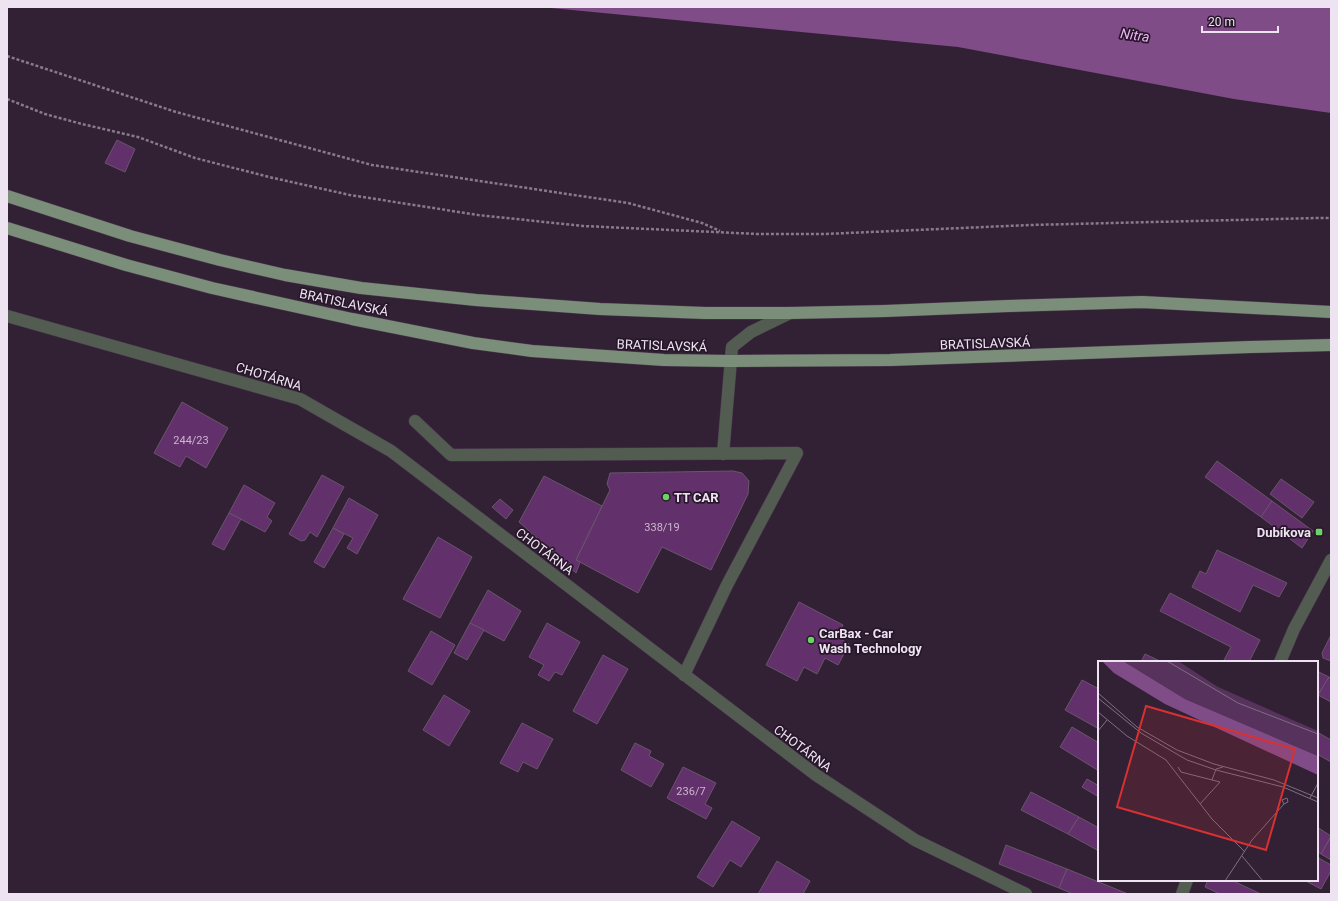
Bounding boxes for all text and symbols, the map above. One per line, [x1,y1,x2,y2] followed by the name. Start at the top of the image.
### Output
[1202,8,1278,34] scale bar
[1208,15,1235,29] text: 20 m
[1119,25,1151,45] water label: Nitra
[298,286,390,319] street label: BRATISLAVSKÁ
[940,334,1031,353] street label: BRATISLAVSKÁ
[617,336,708,355] street label: BRATISLAVSKÁ
[234,359,304,394] street label: CHOTÁRNA
[173,434,209,447] house number: 244/23
[674,490,719,505] place label: TT CAR
[661,492,671,502] marker: TT CAR
[644,521,680,534] house number: 338/19
[513,525,577,578] street label: CHOTÁRNA
[1257,525,1311,540] place label: Dubíkova
[1314,527,1324,537] marker: Dubíkova
[819,626,922,656] place label: CarBax - Car Wash Technology
[806,635,816,645] marker: CarBax - Car Wash Technology
[1098,661,1318,881] inset map
[771,722,835,775] street label: CHOTÁRNA
[676,785,706,798] house number: 236/7

